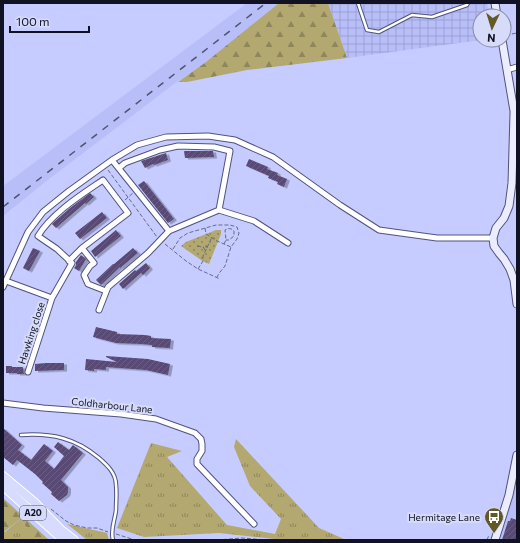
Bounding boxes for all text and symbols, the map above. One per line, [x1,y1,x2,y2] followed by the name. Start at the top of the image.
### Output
[10,8,89,34] scale bar
[472,8,512,48] north arrow
[16,14,50,28] text: 100 m
[487,32,496,45] text: N
[15,300,47,366] street label: Hawking close
[71,395,153,415] street label: Coldharbour Lane
[20,506,46,520] road number: A20
[483,506,505,534] bus stop icon: Hermitage Lane
[408,511,480,523] place label: Hermitage Lane

